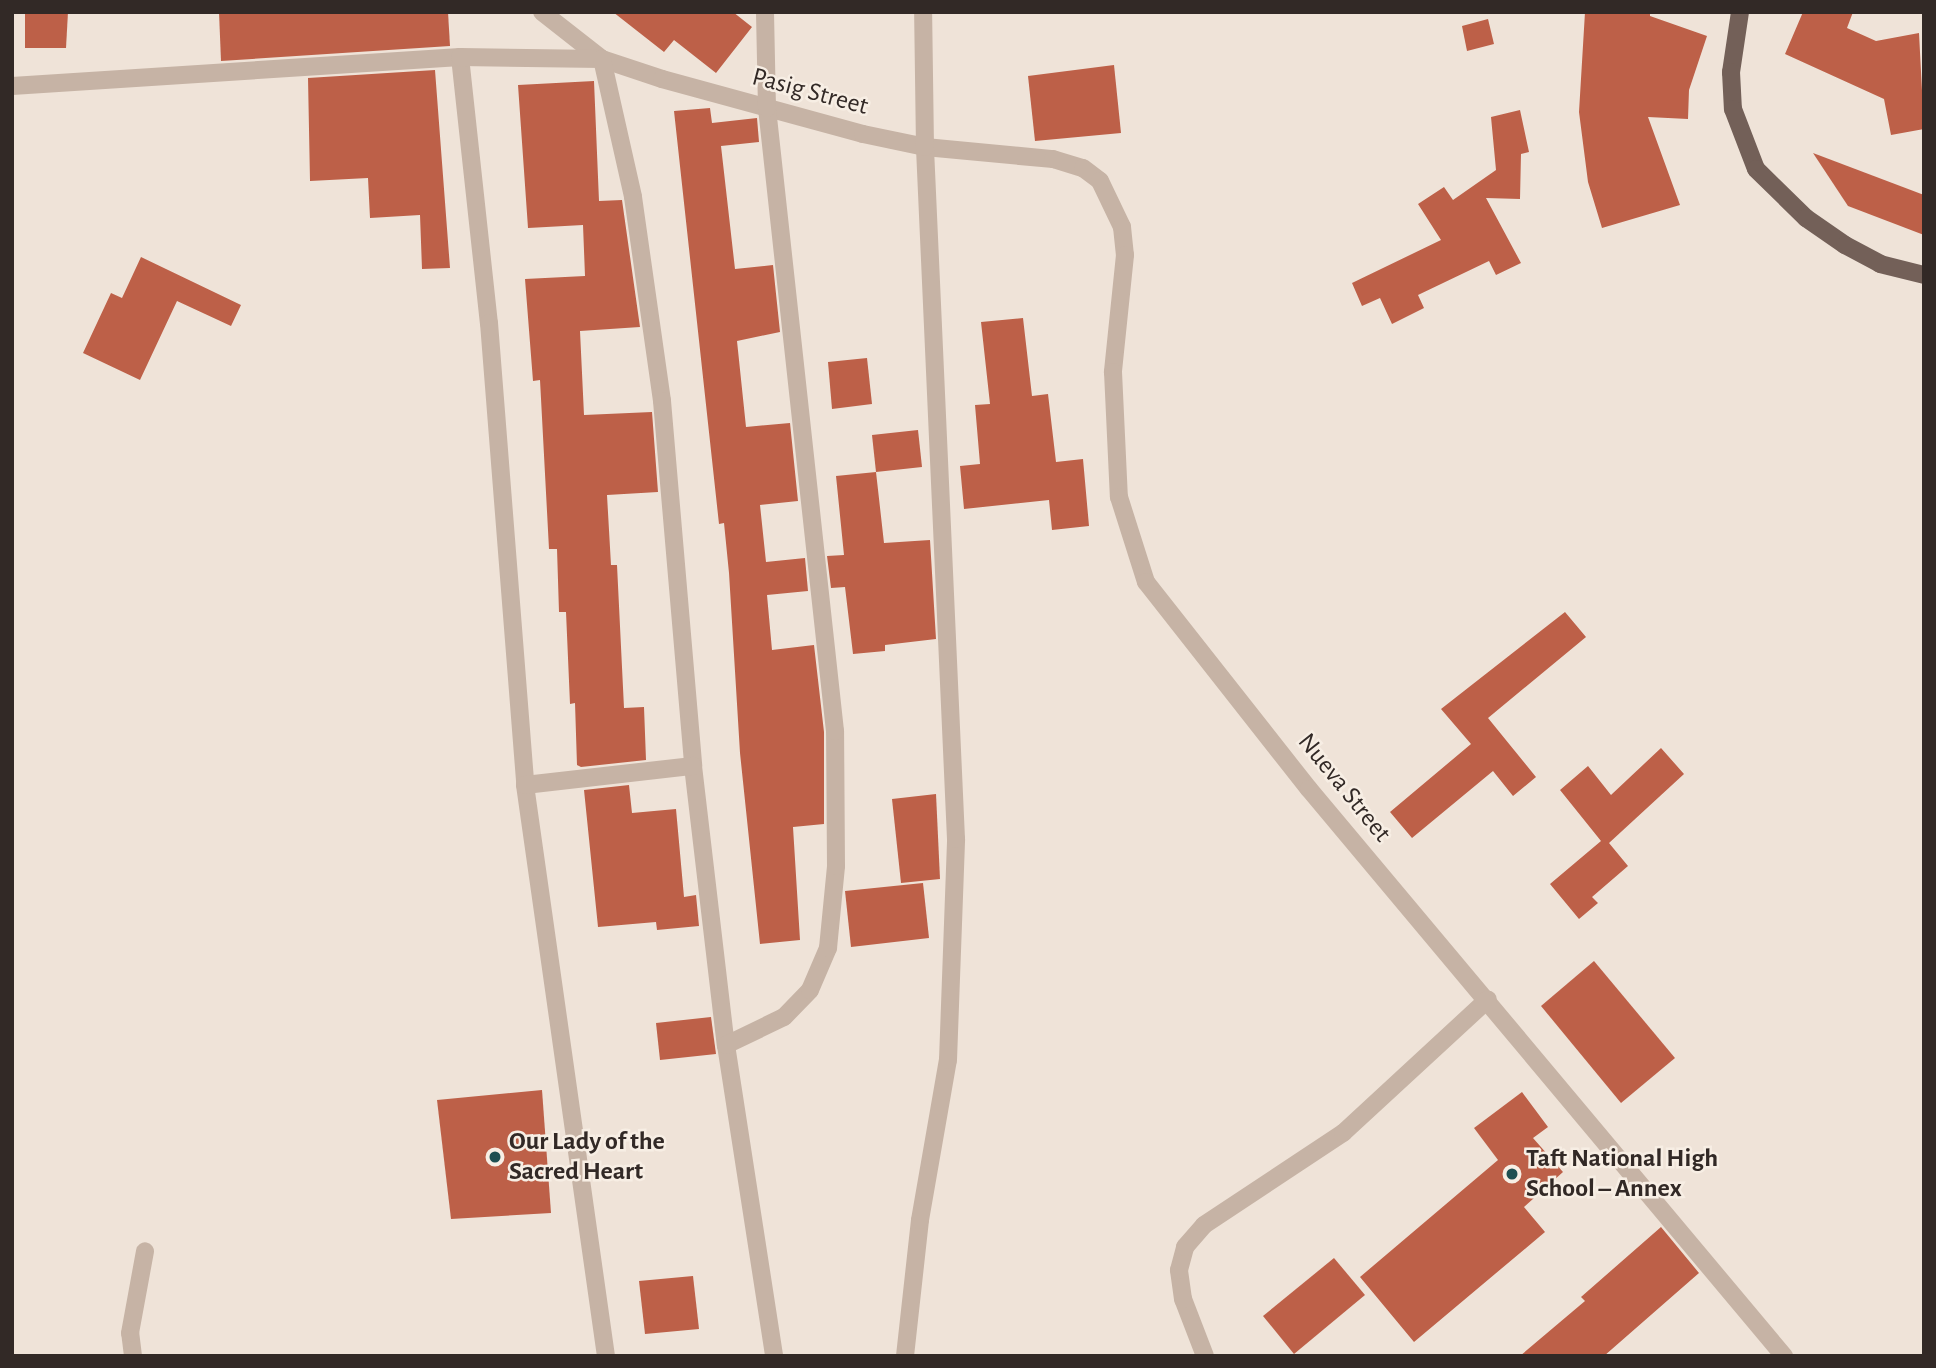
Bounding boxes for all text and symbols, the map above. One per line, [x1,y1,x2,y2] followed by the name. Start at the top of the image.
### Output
[749,62,871,122] street label: Pasig Street
[1291,727,1397,849] street label: Nueva Street
[509,1126,665,1188] place label: Our Lady of the Sacred Heart
[1526,1143,1718,1204] place label: Taft National High School – Annex
[487,1149,503,1165] marker: Our Lady of the Sacred Heart
[1504,1166,1520,1182] marker: Taft National High School – Annex

